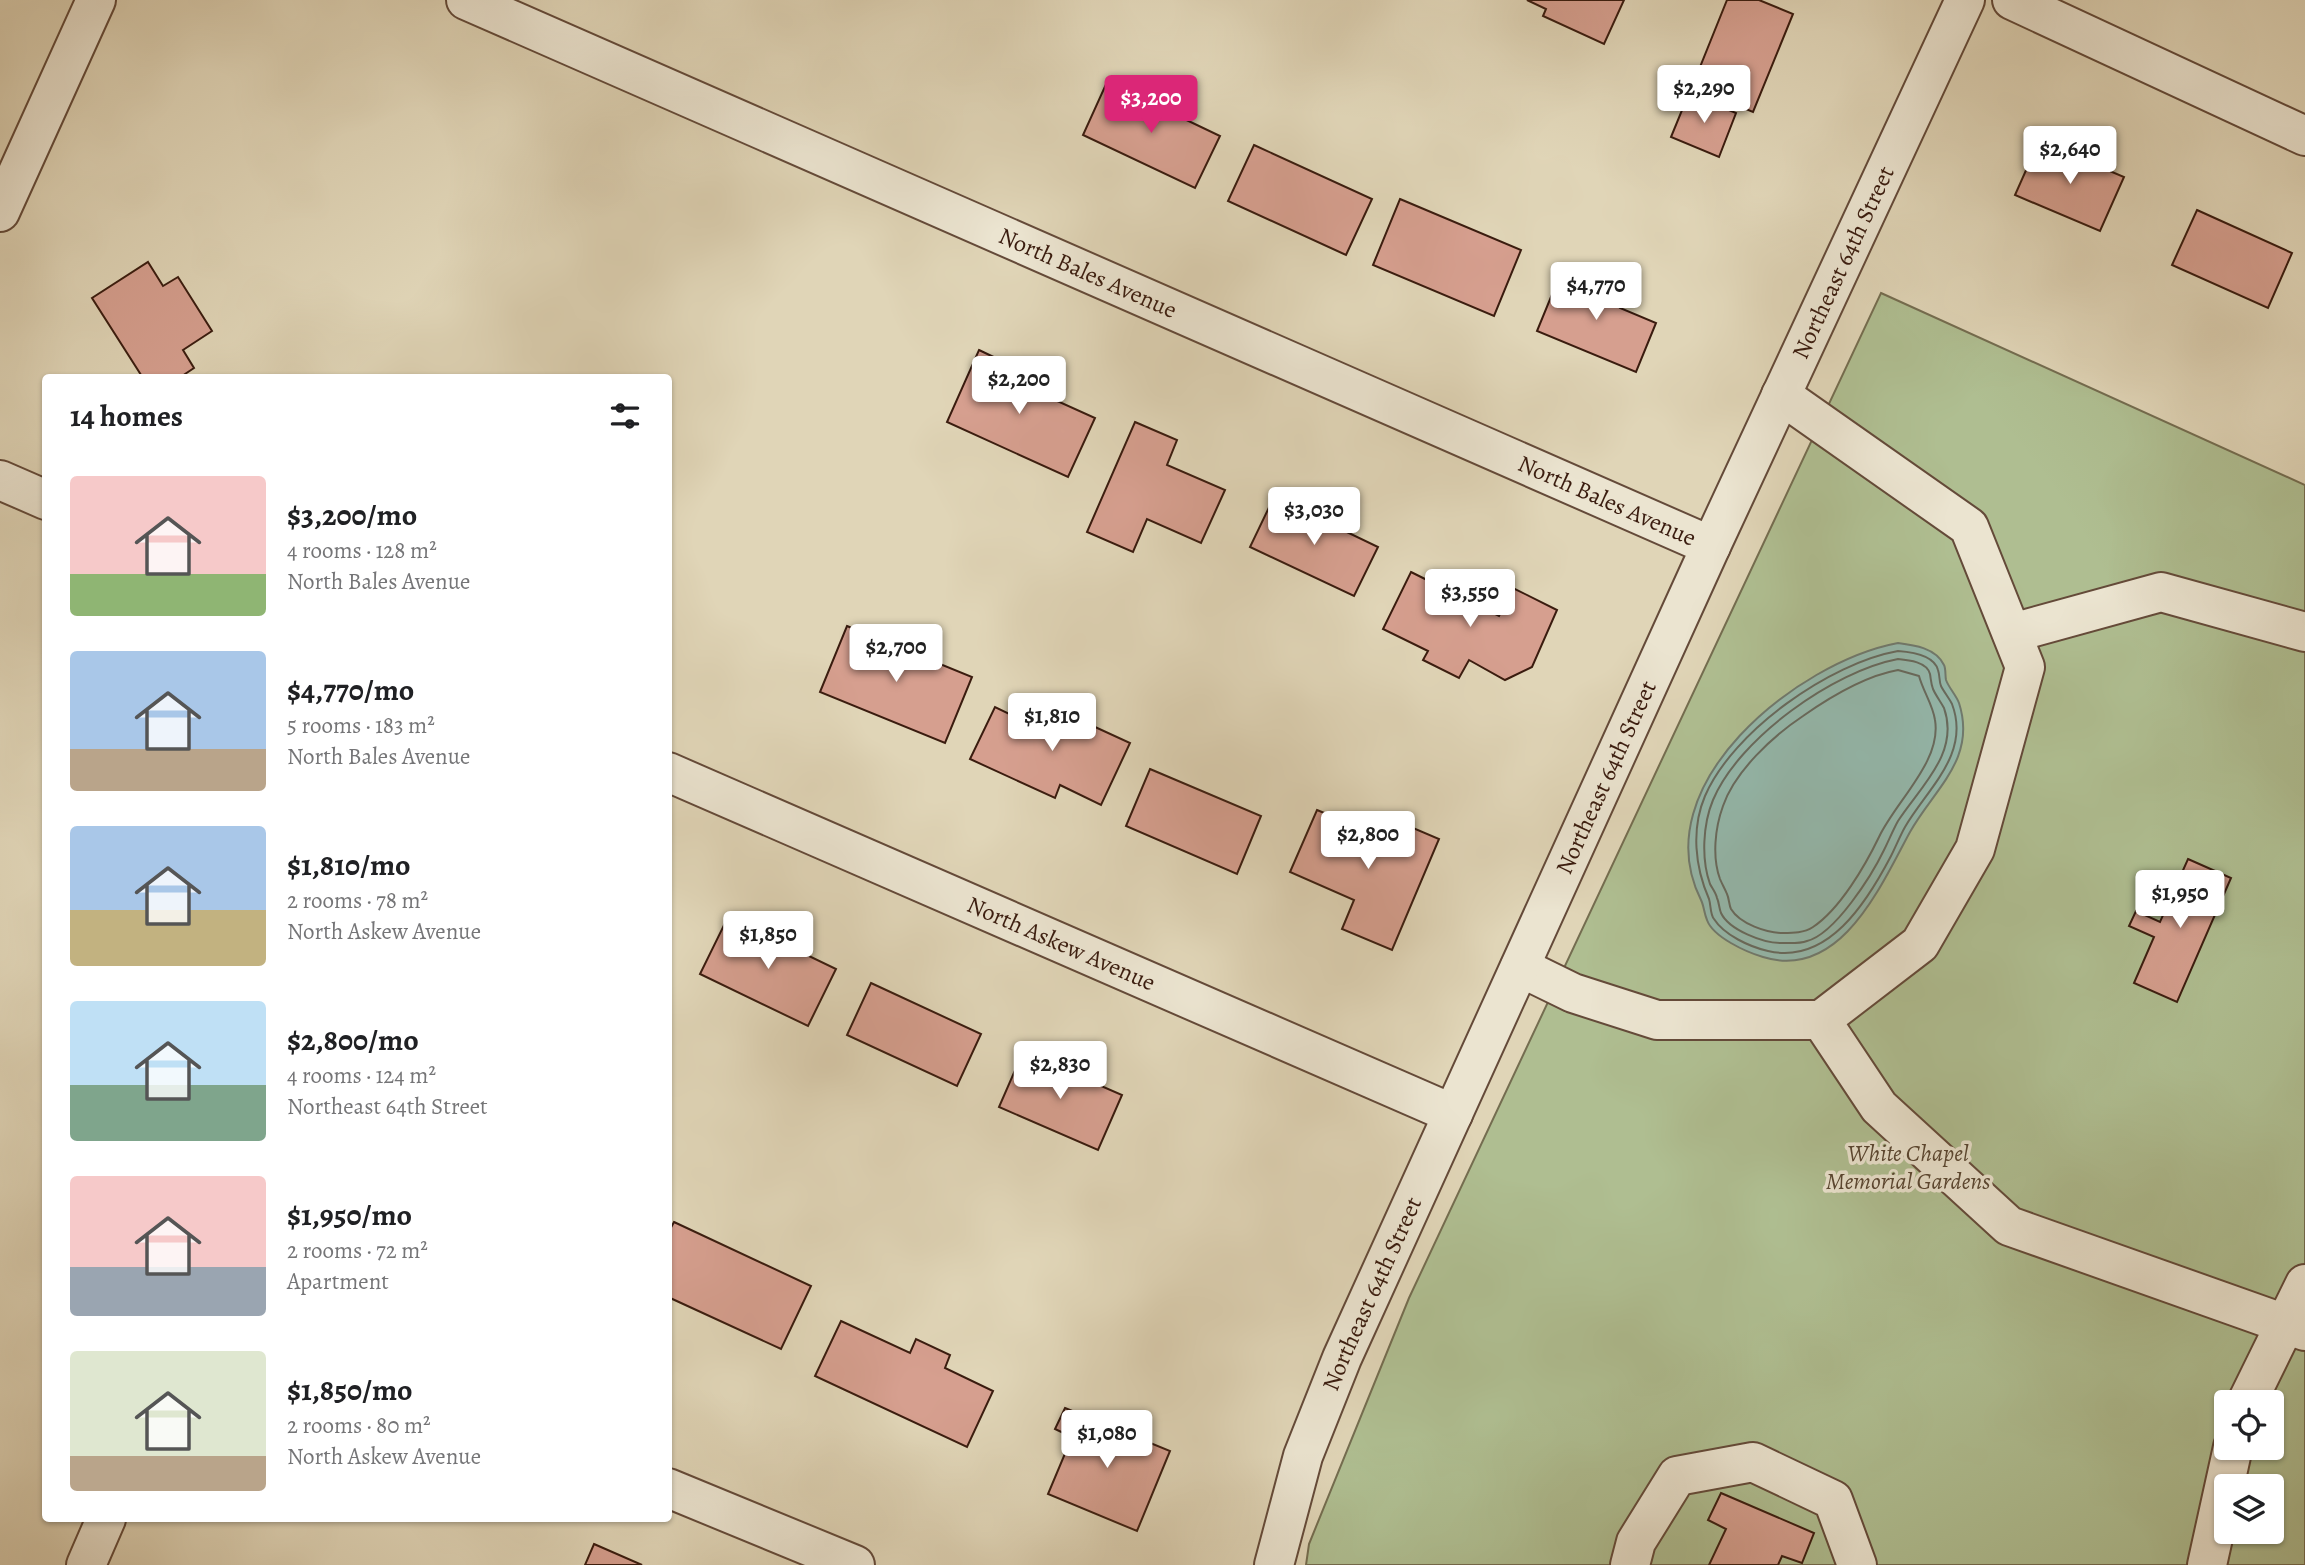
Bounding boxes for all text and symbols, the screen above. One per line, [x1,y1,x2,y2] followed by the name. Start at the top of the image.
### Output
[1647,66,1761,125] pin: $2,290
[1673,72,1735,103] text: $2,290
[1094,76,1208,135] pin: $3,200
[1120,82,1182,113] text: $3,200
[2013,127,2127,186] pin: $2,640
[2039,133,2101,164] text: $2,640
[1784,161,1902,364] street label: Northeast 64th Street
[994,220,1182,326] street label: North Bales Avenue
[1539,262,1653,322] pin: $4,770
[1567,269,1625,300] text: $4,770
[962,356,1076,416] pin: $2,200
[988,363,1050,394] text: $2,200
[70,396,183,436] text: 14 homes
[606,397,644,435] icon: filters
[1513,447,1701,554] street label: North Bales Avenue
[1257,488,1371,547] pin: $3,030
[1284,494,1344,525] text: $3,030
[287,495,417,535] text: $3,200/mo
[126,504,210,588] icon: home
[287,535,437,566] text: 4 rooms · 128 m²
[287,566,470,597] text: North Bales Avenue
[1413,570,1527,629] pin: $3,550
[1441,576,1499,607] text: $3,550
[839,624,953,684] pin: $2,700
[866,631,926,662] text: $2,700
[287,670,414,710] text: $4,770/mo
[1548,675,1664,879] street label: Northeast 64th Street
[126,679,210,763] icon: home
[995,694,1109,753] pin: $1,810
[1024,700,1080,731] text: $1,810
[287,710,435,741] text: 5 rooms · 183 m²
[287,741,470,772] text: North Bales Avenue
[1311,812,1425,871] pin: $2,800
[1337,818,1399,849] text: $2,800
[287,845,411,885] text: $1,810/mo
[126,854,210,938] icon: home
[2123,870,2237,930] pin: $1,950
[2151,877,2209,908] text: $1,950
[287,885,428,916] text: 2 rooms · 78 m²
[962,888,1161,998] street label: North Askew Avenue
[711,912,825,971] pin: $1,850
[287,916,481,947] text: North Askew Avenue
[739,918,797,949] text: $1,850
[287,1020,419,1060] text: $2,800/mo
[126,1029,210,1113] icon: home
[1003,1042,1117,1101] pin: $2,830
[1030,1048,1090,1079] text: $2,830
[287,1060,436,1091] text: 4 rooms · 124 m²
[287,1091,488,1122] text: Northeast 64th Street
[1826,1137,1990,1197] park label: White Chapel Memorial Gardens
[1315,1192,1429,1396] street label: Northeast 64th Street
[287,1195,412,1235] text: $1,950/mo
[126,1204,210,1288] icon: home
[287,1235,428,1266] text: 2 rooms · 72 m²
[287,1266,389,1297] text: Apartment
[287,1370,413,1410] text: $1,850/mo
[126,1379,210,1463] icon: home
[2214,1390,2284,1544] map controls
[2214,1390,2284,1460] button: locate
[287,1410,431,1441] text: 2 rooms · 80 m²
[1050,1410,1164,1470] pin: $1,080
[1077,1417,1137,1448] text: $1,080
[287,1441,481,1472] text: North Askew Avenue
[2214,1474,2284,1544] button: layers

